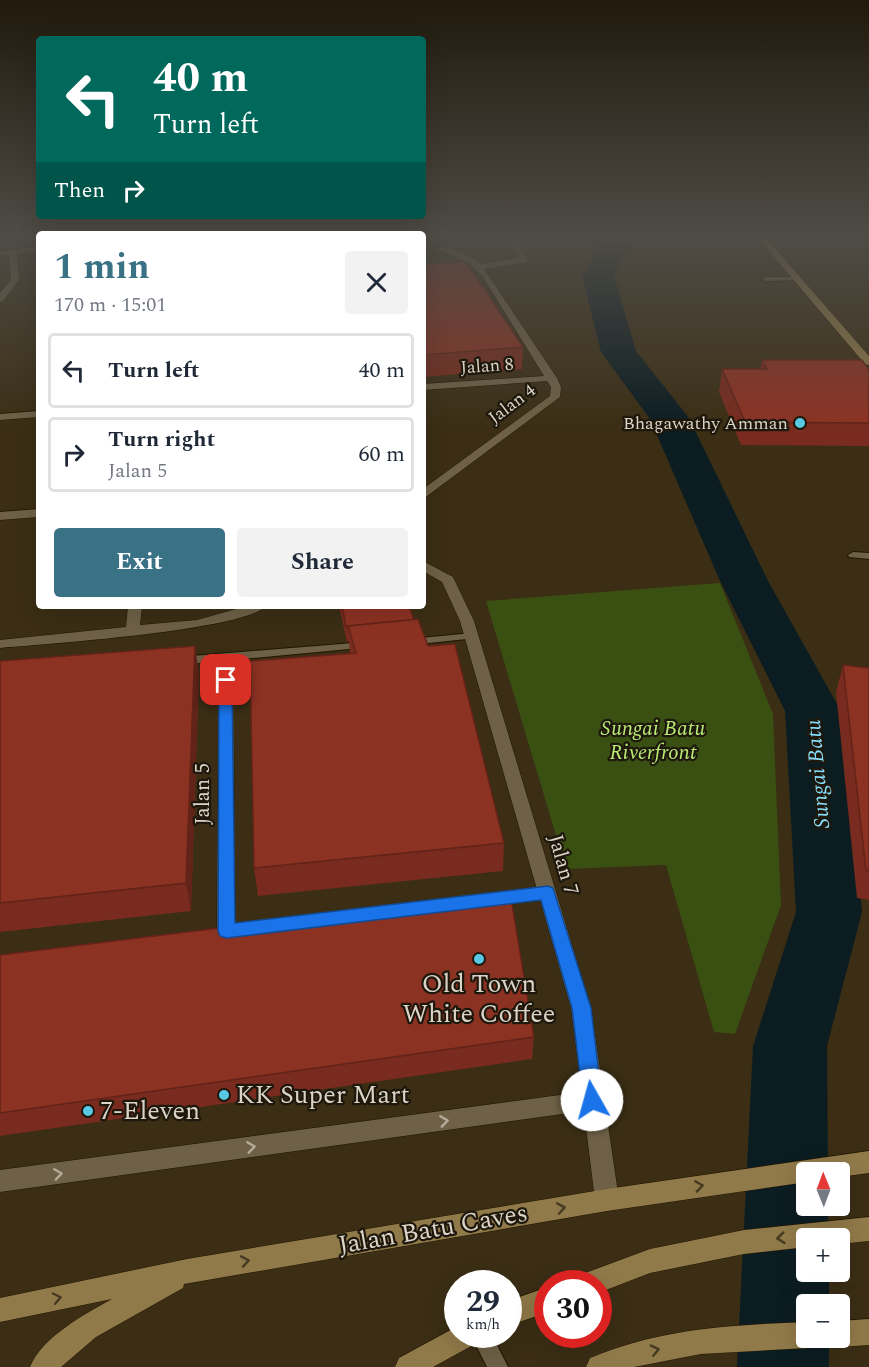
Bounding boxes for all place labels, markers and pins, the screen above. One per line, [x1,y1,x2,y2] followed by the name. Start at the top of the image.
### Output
[623,410,788,437] place label: Bhagawathy Amman
[793,416,807,430] marker: Bhagawathy Amman
[200,654,251,705] pin
[472,952,486,966] marker: Old Town White Coffee
[403,964,555,1034] place label: Old Town White Coffee
[236,1075,410,1115] place label: KK Super Mart
[217,1088,231,1102] marker: KK Super Mart
[100,1091,200,1131] place label: 7-Eleven
[81,1104,95,1118] marker: 7-Eleven

